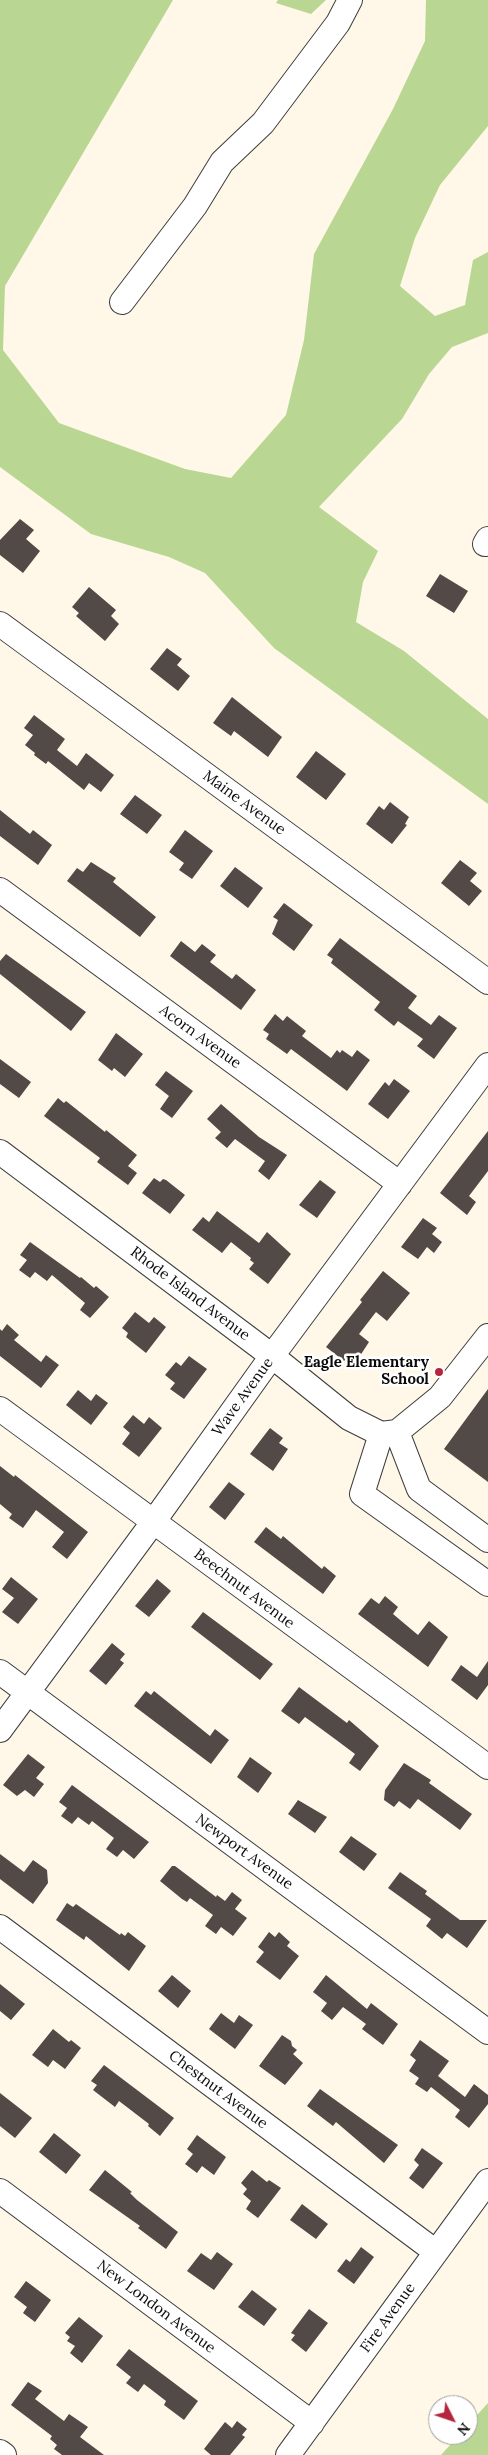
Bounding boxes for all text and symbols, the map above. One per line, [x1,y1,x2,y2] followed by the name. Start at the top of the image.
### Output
[199,767,289,839] street label: Maine Avenue
[156,1001,244,1073] street label: Acorn Avenue
[127,1243,253,1345] street label: Rhode Island Avenue
[209,1354,277,1440] street label: Wave Avenue
[304,1354,429,1389] place label: Eagle Elementary School
[433,1366,445,1378] marker: Eagle Elementary School
[190,1545,298,1633] street label: Beechnut Avenue
[192,1811,296,1893] street label: Newport Avenue
[165,2047,271,2133] street label: Chestnut Avenue
[93,2257,219,2357] street label: New London Avenue
[357,2280,419,2356] street label: Fire Avenue
[428,2395,478,2445] north arrow
[453,2419,474,2439] text: N

